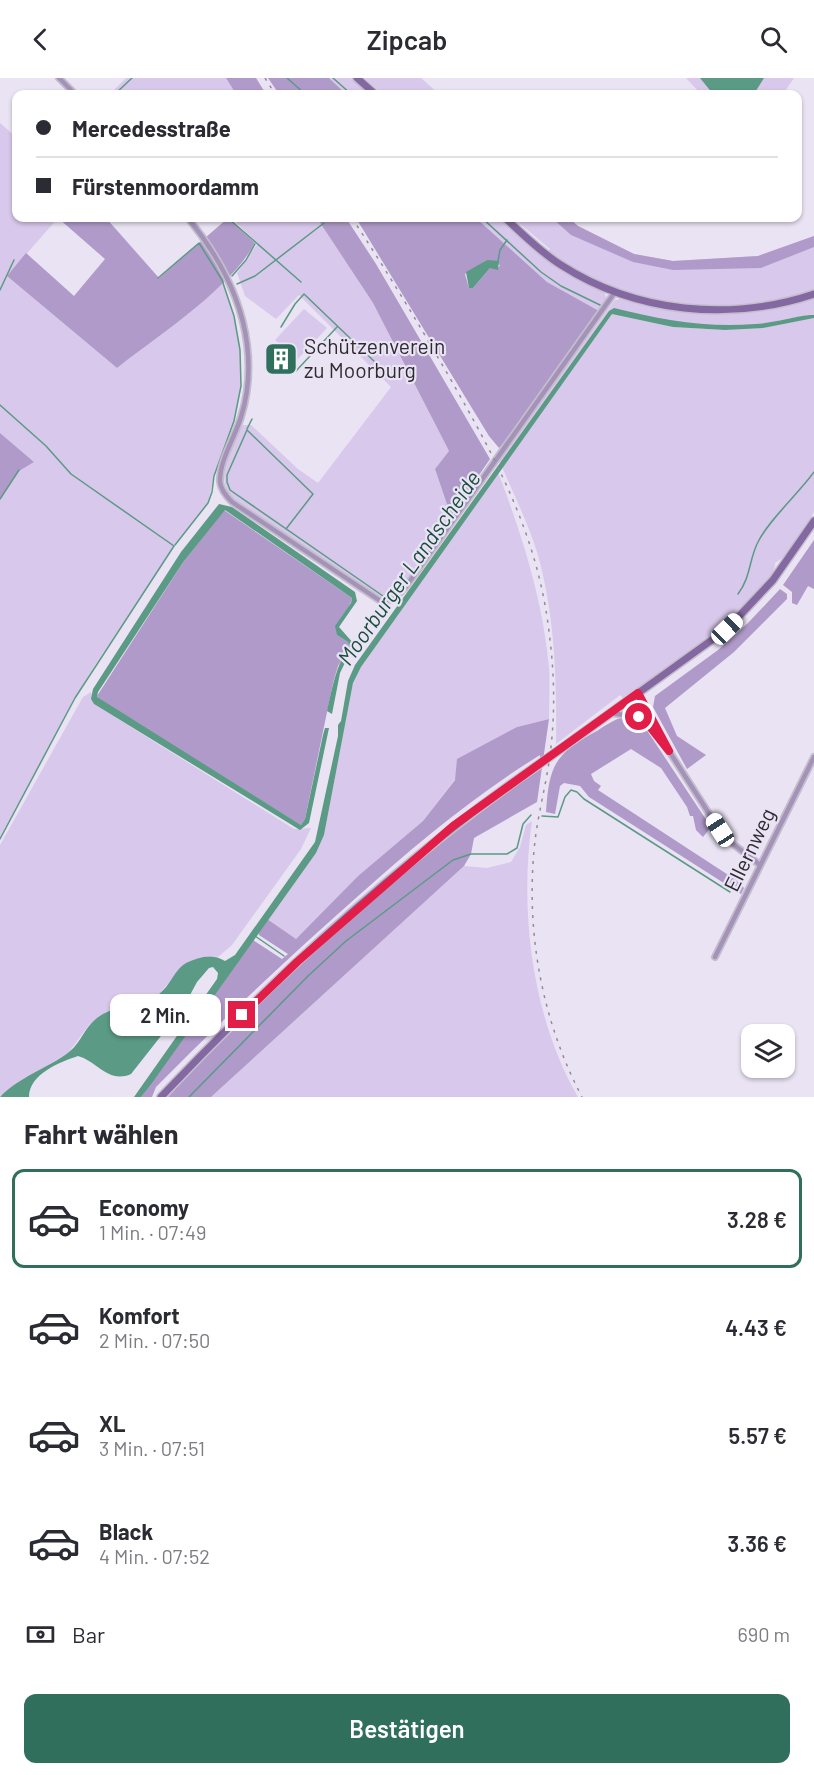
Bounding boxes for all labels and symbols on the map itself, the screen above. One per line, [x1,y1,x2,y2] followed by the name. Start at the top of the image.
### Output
[304,333,445,382] place label: Schützenverein zu Moorburg
[263,341,299,377] building icon: Schützenverein zu Moorburg
[331,465,485,670] water label: Moorburger Landscheide
[708,610,746,648] car
[625,703,652,730] route start
[718,804,780,895] street label: Ellernweg
[703,810,737,850] car
[110,994,221,1036] callout: 2 Min.
[228,1001,255,1028] route end

